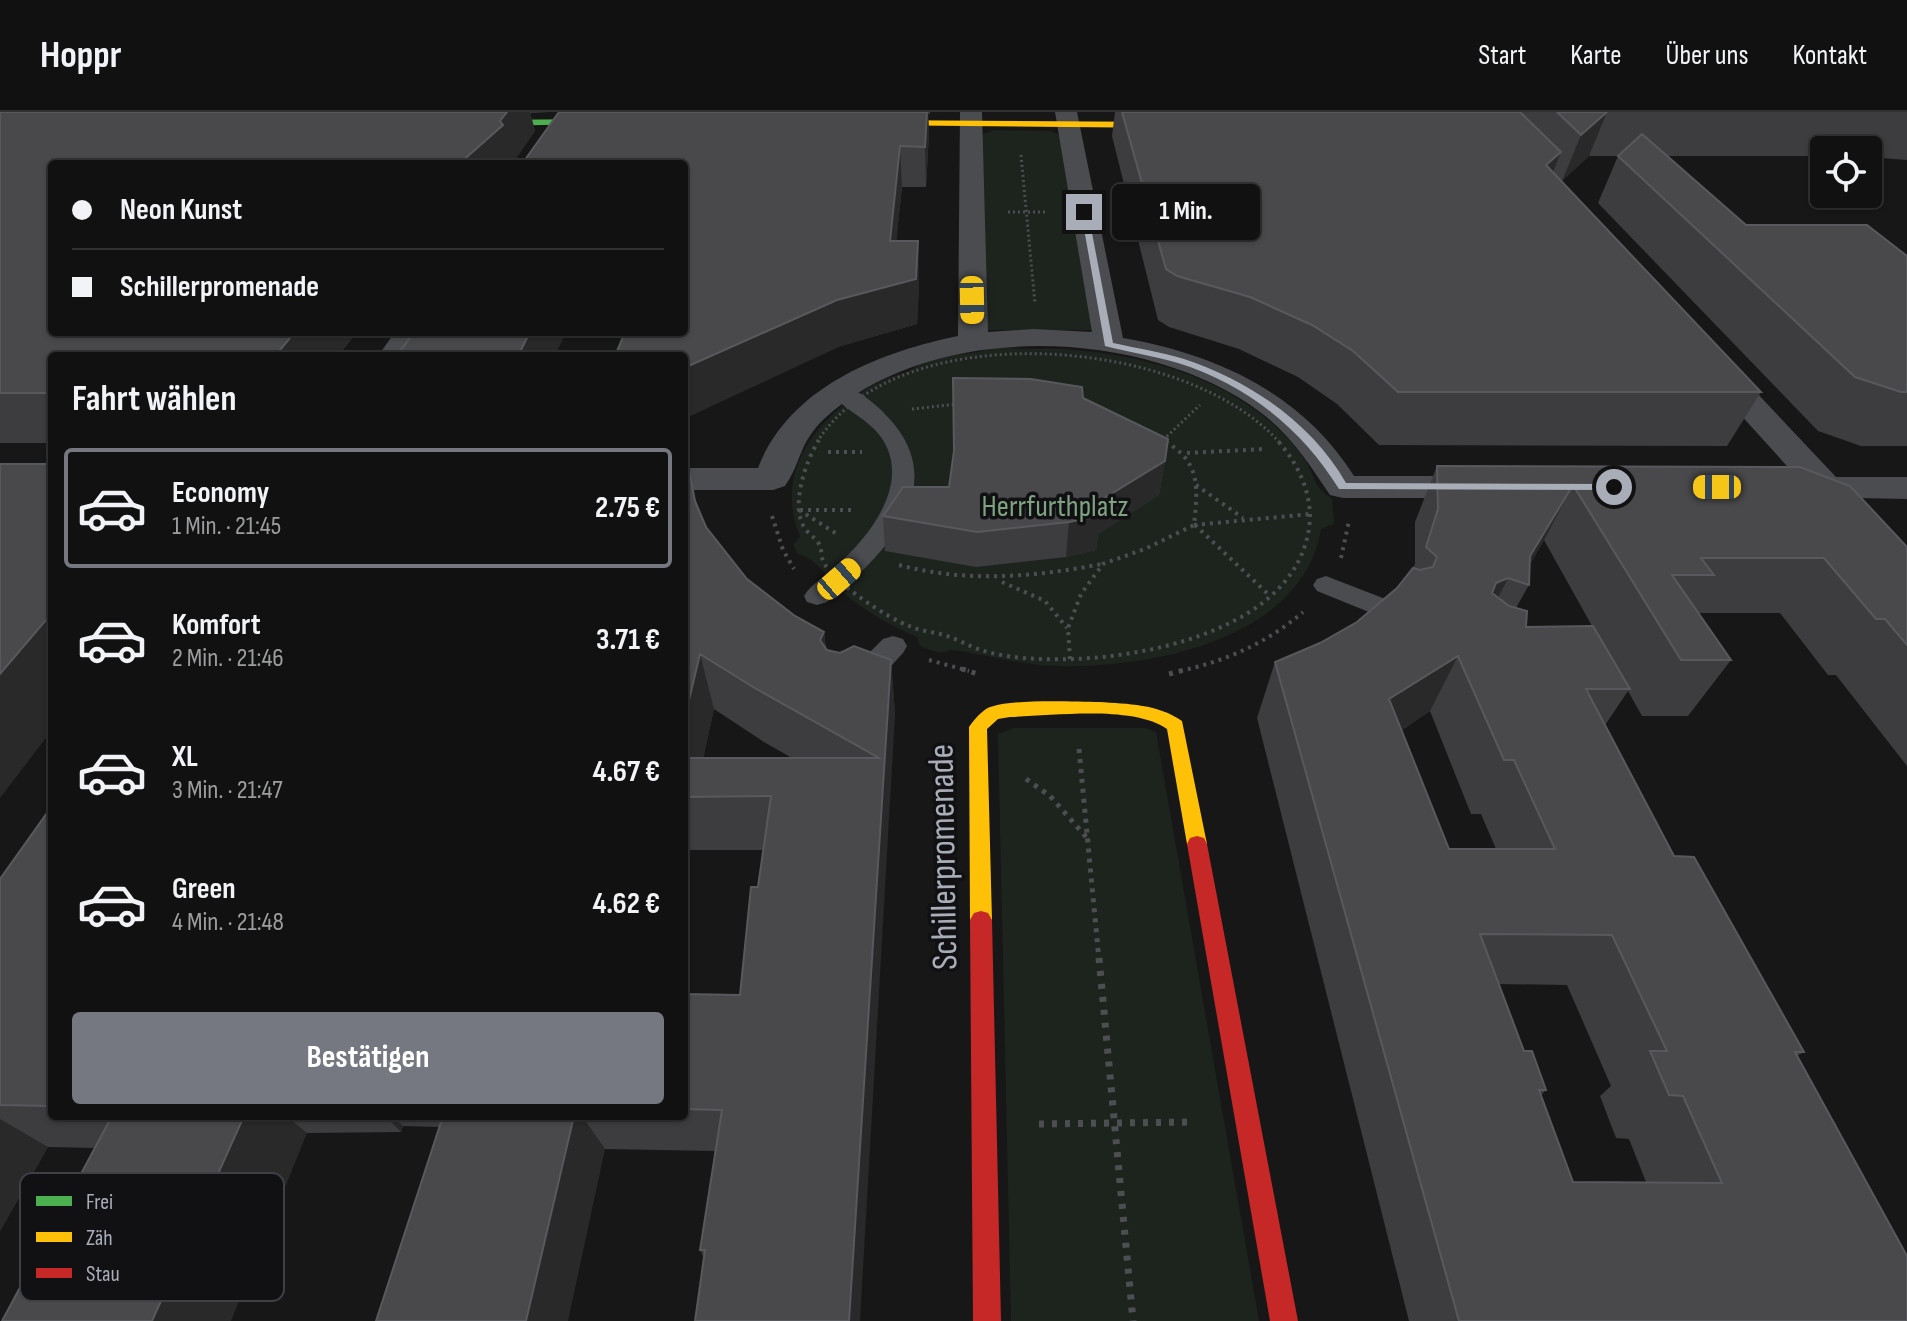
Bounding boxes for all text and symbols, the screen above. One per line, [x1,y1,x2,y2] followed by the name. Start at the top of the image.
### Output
[40,33,121,78] text: Hoppr
[1478,39,1526,72] text: Start
[1570,39,1622,72] text: Karte
[1666,39,1749,72] text: Über uns
[1793,39,1867,72] text: Kontakt
[1810,136,1882,208] map controls
[1810,136,1882,208] button: locate
[1112,184,1260,240] callout: 1 Min.
[120,192,242,228] text: Neon Kunst
[1066,194,1102,230] route end
[1159,196,1213,227] text: 1 Min.
[120,269,319,305] text: Schillerpromenade
[960,276,984,324] car
[72,378,236,421] text: Fahrt wählen
[1596,469,1632,505] route start
[76,472,148,544] icon: car
[172,475,269,511] text: Economy
[1693,475,1741,499] car
[982,489,1129,525] park label: Herrfurthplatz
[595,490,660,526] text: 2.75 €
[172,511,281,542] text: 1 Min. · 21:45
[813,554,865,604] car
[76,604,148,676] icon: car
[172,607,261,643] text: Komfort
[596,622,660,658] text: 3.71 €
[172,643,284,674] text: 2 Min. · 21:46
[76,736,148,808] icon: car
[172,739,198,775] text: XL
[921,744,967,970] street label: Schillerpromenade
[593,754,660,790] text: 4.67 €
[172,775,283,806] text: 3 Min. · 21:47
[76,868,148,940] icon: car
[172,871,236,907] text: Green
[592,886,660,922] text: 4.62 €
[172,907,284,938] text: 4 Min. · 21:48
[72,1012,664,1104] button: Bestätigen
[20,1173,284,1301] legend
[86,1189,113,1216] text: Frei
[86,1225,113,1252] text: Zäh
[86,1261,120,1288] text: Stau

